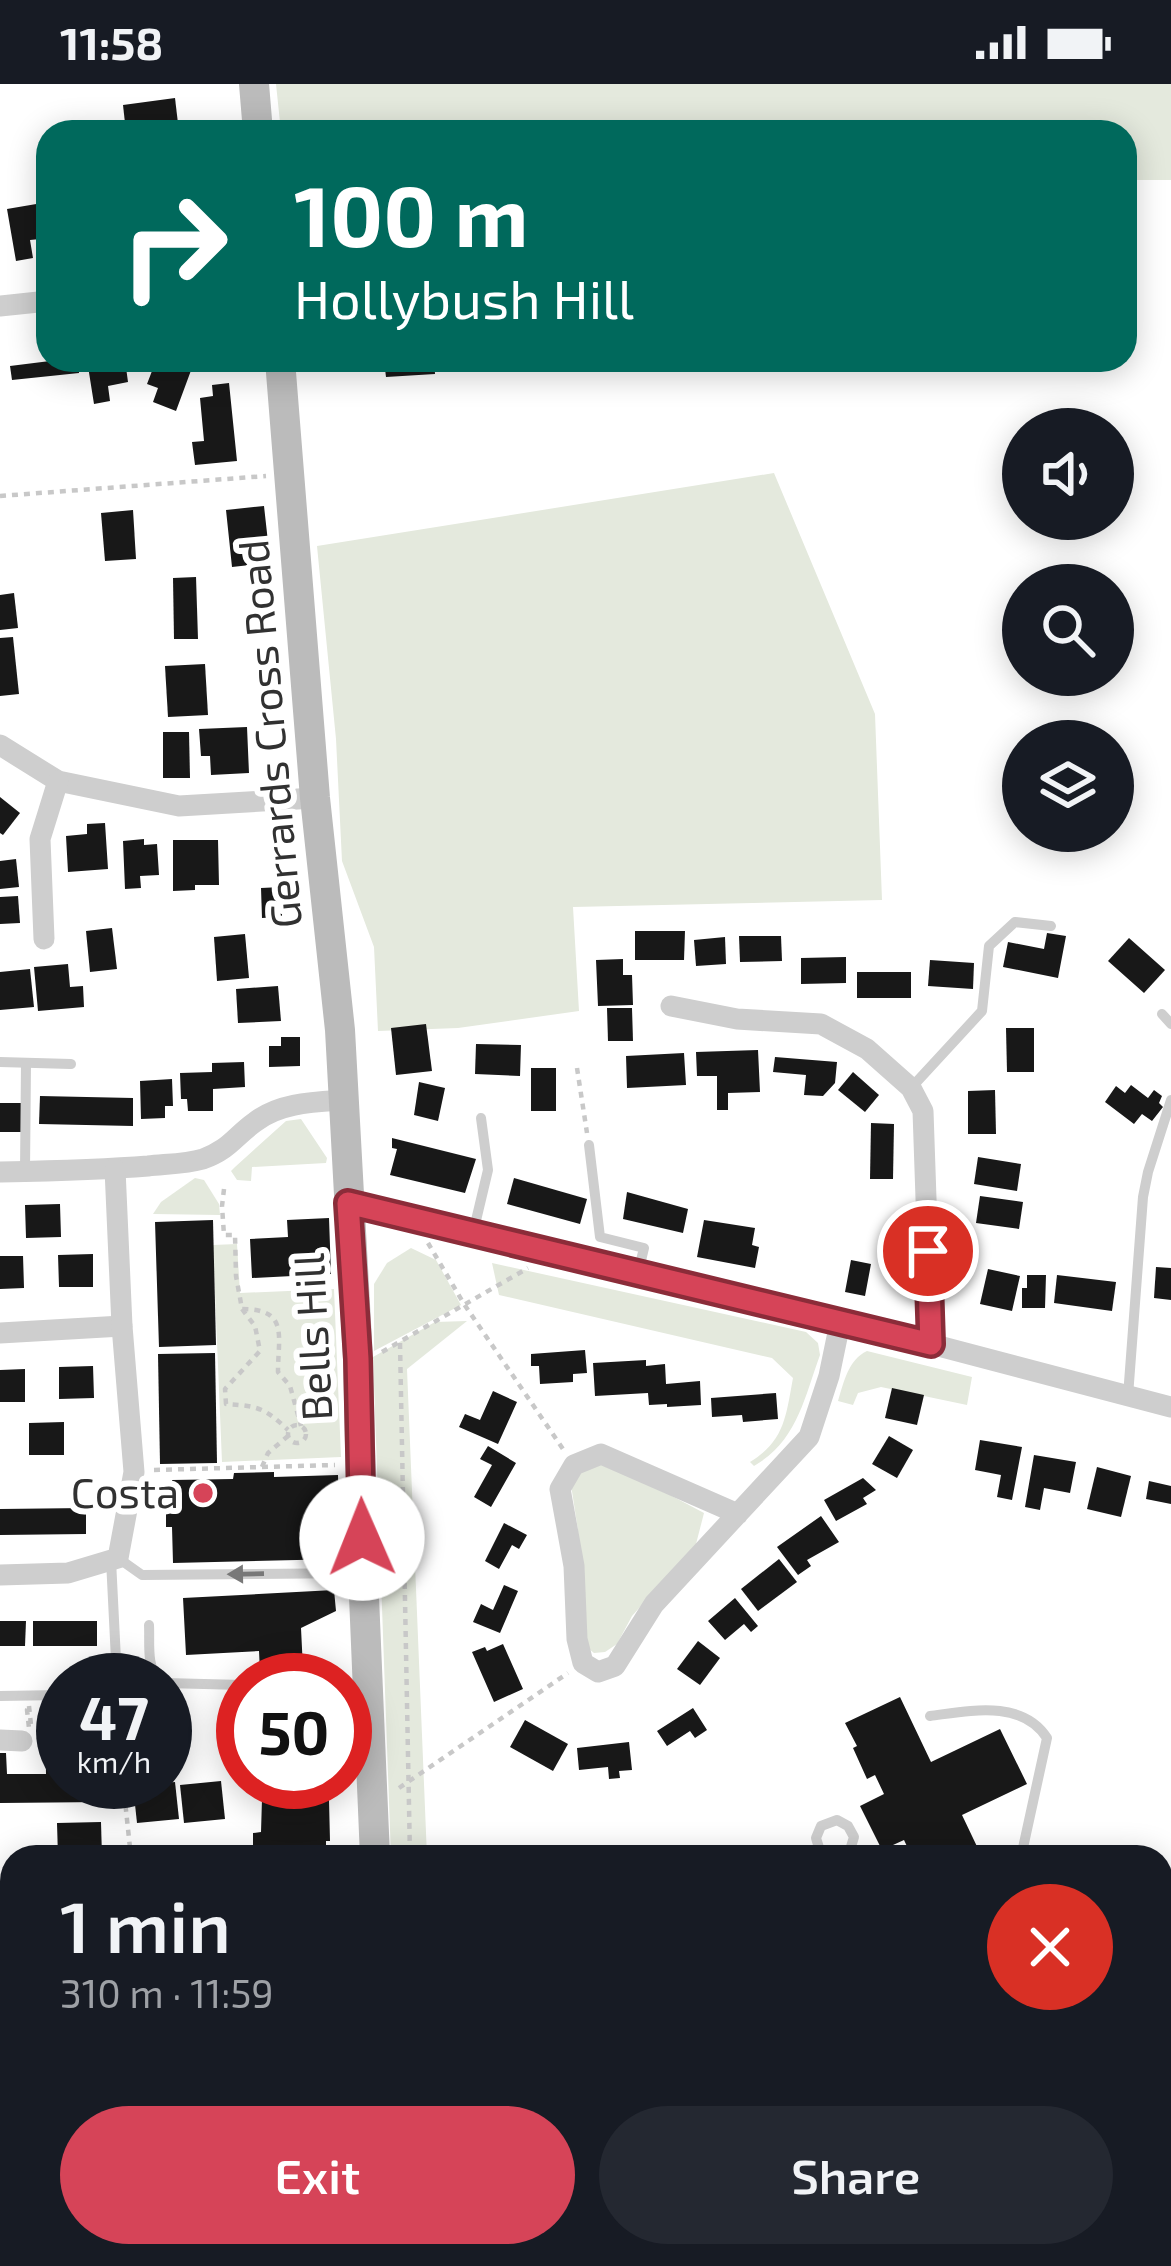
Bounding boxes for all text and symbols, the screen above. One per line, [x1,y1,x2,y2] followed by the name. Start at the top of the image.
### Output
[60,15,163,69] text: 11:58
[294,163,528,264] text: 100 m
[96,168,252,324] icon: right
[294,265,634,330] text: Hollybush Hill
[1002,408,1134,852] map controls
[1002,408,1134,540] button: sound
[226,538,310,930] street label: Gerrards Cross Road
[1002,564,1134,696] button: search
[1002,720,1134,852] button: layers
[877,1200,979,1302] pin
[895,1218,961,1284] icon: arrive
[282,1252,340,1422] street label: Bells Hill
[71,1466,179,1516] place label: Costa
[299,1475,425,1601] position arrow
[190,1480,216,1506] marker: Costa
[226,1564,264,1584] one-way arrow
[216,1653,372,1809] speed limit sign: 50
[79,1680,149,1752] text: 47
[77,1743,151,1779] text: km/h
[60,1881,231,1967] text: 1 min
[987,1884,1113,2010] button: close
[60,1969,274,2016] text: 310 m · 11:59
[60,2106,575,2244] button: Exit
[599,2106,1113,2244] button: Share

